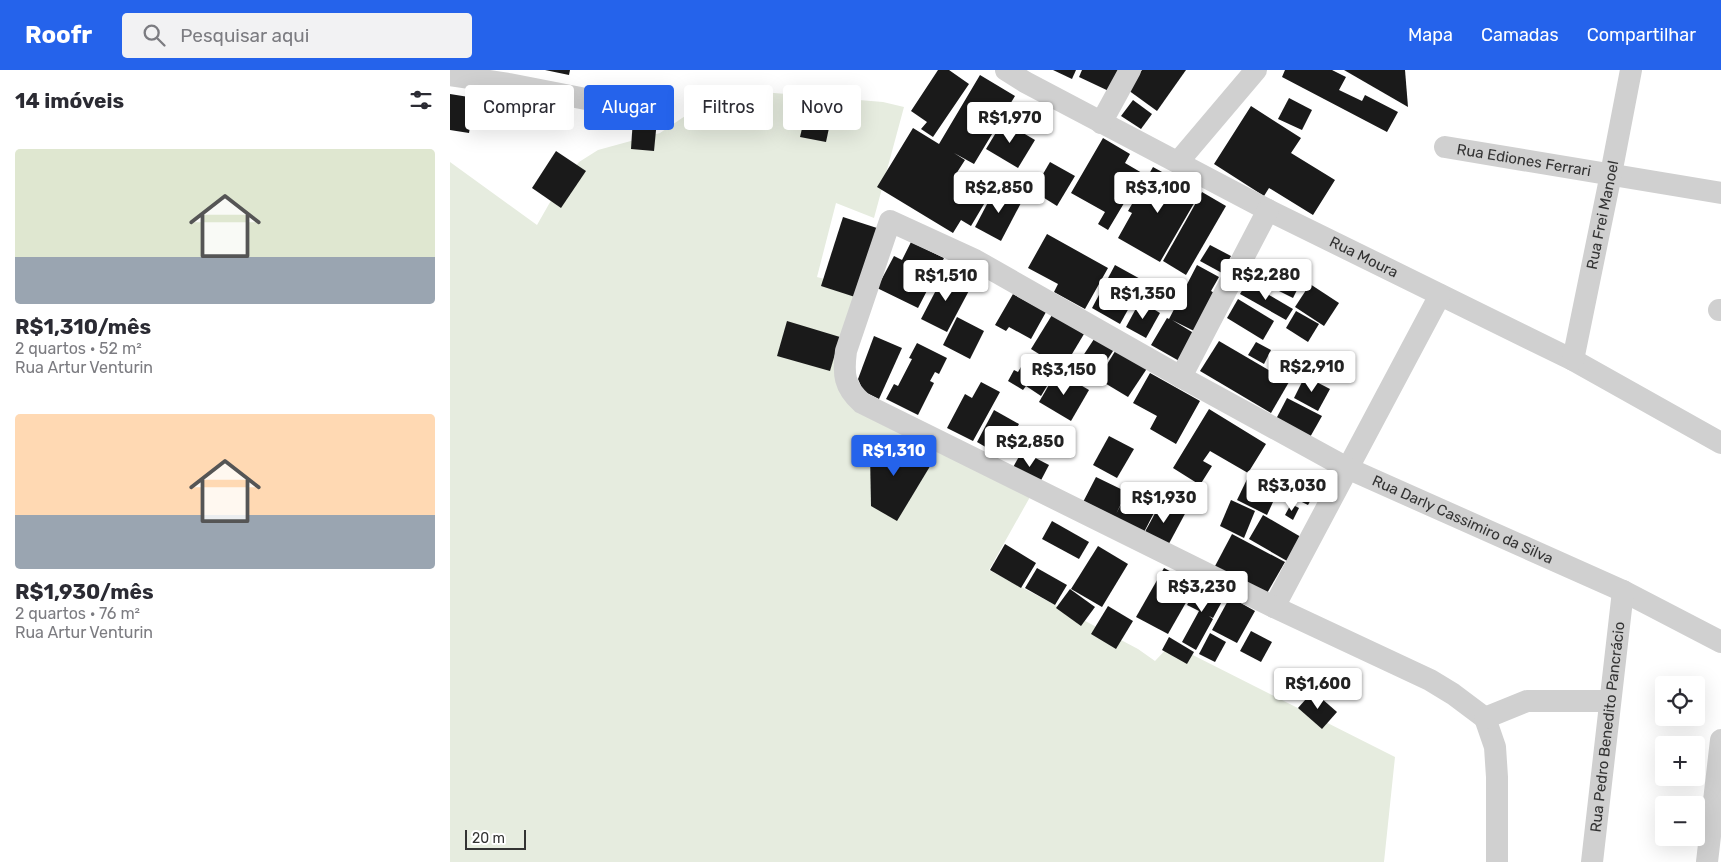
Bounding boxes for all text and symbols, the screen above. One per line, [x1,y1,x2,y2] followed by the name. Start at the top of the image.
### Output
[122,13,472,58] search box
[25,21,92,49] text: Roofr
[140,21,168,49] icon: search
[180,24,309,47] text: Pesquisar aqui
[1408,24,1453,46] text: Mapa
[1481,24,1559,46] text: Camadas
[1587,24,1696,46] text: Compartilhar
[465,85,574,130] chip: Comprar
[584,85,674,130] chip: Alugar
[684,85,773,130] chip: Filtros
[783,85,861,130] chip: Novo
[407,86,435,114] icon: filters
[15,88,124,113] text: 14 imóveis
[964,102,1056,144] pin: R$1,970
[978,108,1042,127] text: R$1,970
[1455,140,1592,180] street label: Rua Ediones Ferrari
[1583,159,1622,271] street label: Rua Frei Manoel
[953,172,1045,214] pin: R$2,850
[1112,172,1204,214] pin: R$3,100
[965,178,1033,197] text: R$2,850
[1125,178,1191,197] text: R$3,100
[180,181,270,271] icon: home
[1327,233,1401,282] street label: Rua Moura
[1220,258,1312,301] pin: R$2,280
[900,260,992,302] pin: R$1,510
[1232,265,1300,284] text: R$2,280
[914,266,978,285] text: R$1,510
[1097,278,1189,320] pin: R$1,350
[1110,284,1176,303] text: R$1,350
[15,314,151,339] text: R$1,310/mês
[15,339,142,358] text: 2 quartos · 52 m²
[1266,350,1358,393] pin: R$2,910
[1018,354,1110,396] pin: R$3,150
[1279,357,1345,376] text: R$2,910
[15,358,153,377] text: Rua Artur Venturin
[1032,360,1096,379] text: R$3,150
[984,426,1076,468] pin: R$2,850
[996,432,1064,451] text: R$2,850
[848,434,940,477] pin: R$1,310
[862,441,926,460] text: R$1,310
[180,446,270,536] icon: home
[1246,470,1338,512] pin: R$3,030
[1369,471,1556,568] street label: Rua Darly Cassimiro da Silva
[1258,476,1326,495] text: R$3,030
[1118,482,1210,524] pin: R$1,930
[1131,488,1197,507] text: R$1,930
[1156,570,1248,613] pin: R$3,230
[1168,577,1236,596] text: R$3,230
[15,579,154,604] text: R$1,930/mês
[15,604,140,623] text: 2 quartos · 76 m²
[1586,621,1628,833] street label: Rua Pedro Benedito Pancrácio
[15,623,153,642] text: Rua Artur Venturin
[1272,668,1364,710] pin: R$1,600
[1285,674,1351,693] text: R$1,600
[1655,676,1705,846] map controls
[1655,676,1705,726] button: locate
[1655,736,1705,786] button: +
[1655,796,1705,846] button: −
[465,827,526,850] scale bar
[472,830,505,847] text: 20 m

